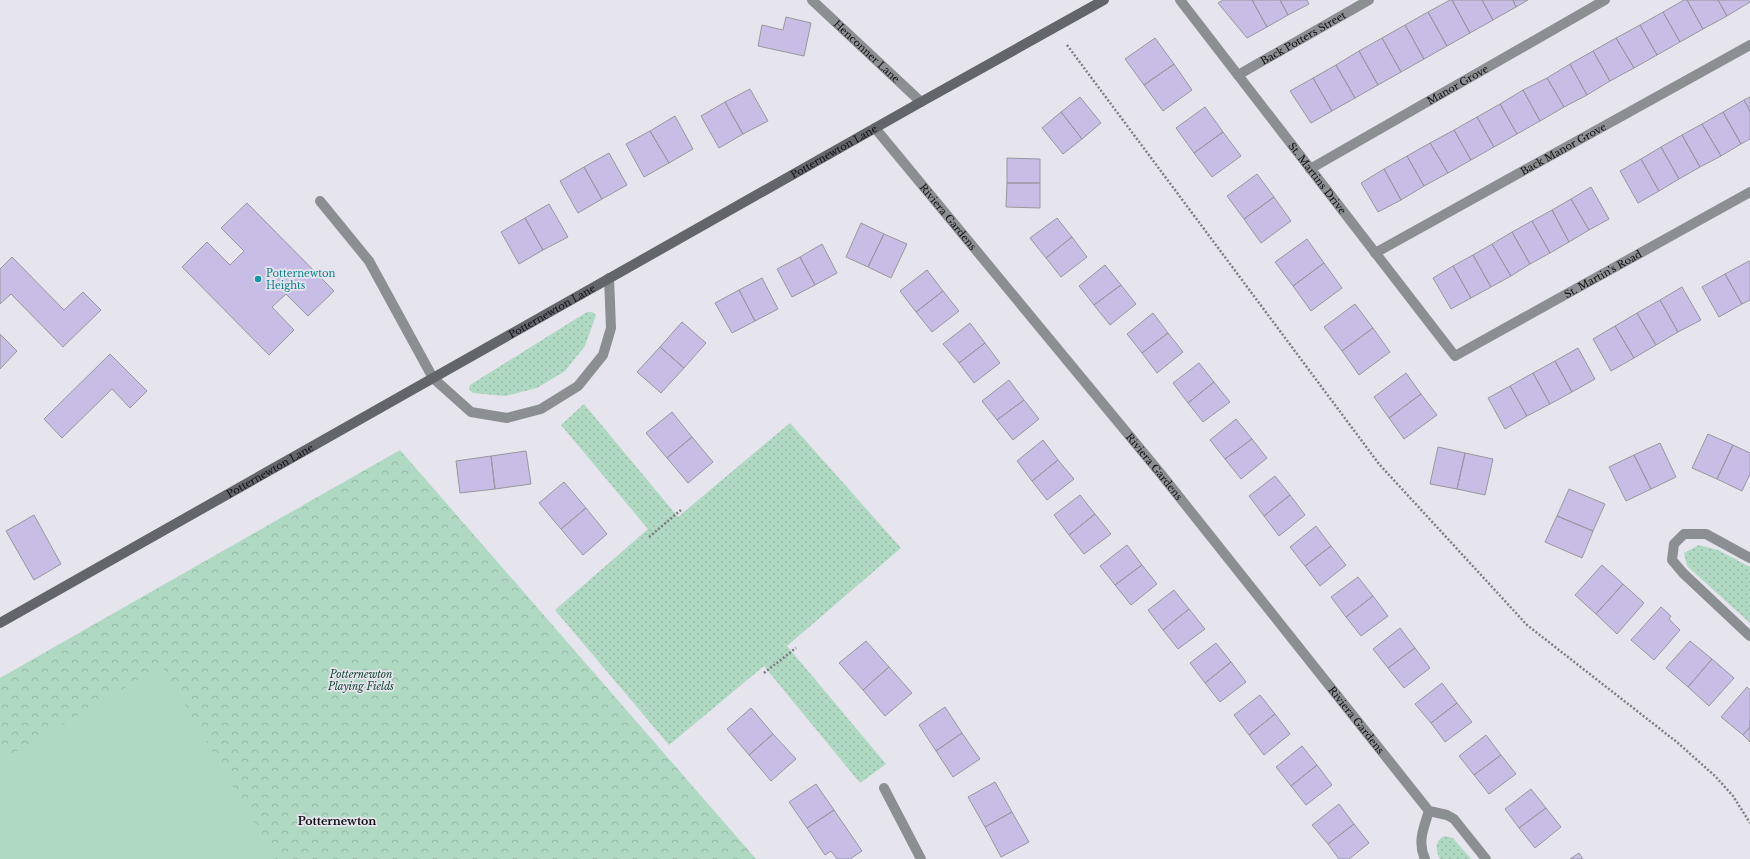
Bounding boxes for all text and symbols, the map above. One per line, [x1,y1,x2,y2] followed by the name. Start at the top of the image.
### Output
[1258,8,1348,67] street label: Back Potters Street
[831,17,903,86] street label: Henconner Lane
[1425,62,1491,107] street label: Manor Grove
[1518,120,1608,178] street label: Back Manor Grove
[788,121,880,181] street label: Potternewton Lane
[1286,140,1349,217] street label: St. Martins Drive
[917,181,980,253] street label: Riviera Gardens
[1562,247,1644,301] street label: St. Martin's Road
[266,267,335,292] place label: Potternewton Heights
[253,274,263,284] marker: Potternewton Heights
[506,281,598,341] street label: Potternewton Lane
[1123,430,1186,503] street label: Riviera Gardens
[224,441,316,500] street label: Potternewton Lane
[327,668,394,693] park label: Potternewton Playing Fields
[1326,684,1388,757] street label: Riviera Gardens
[298,814,376,828] district label: Potternewton

